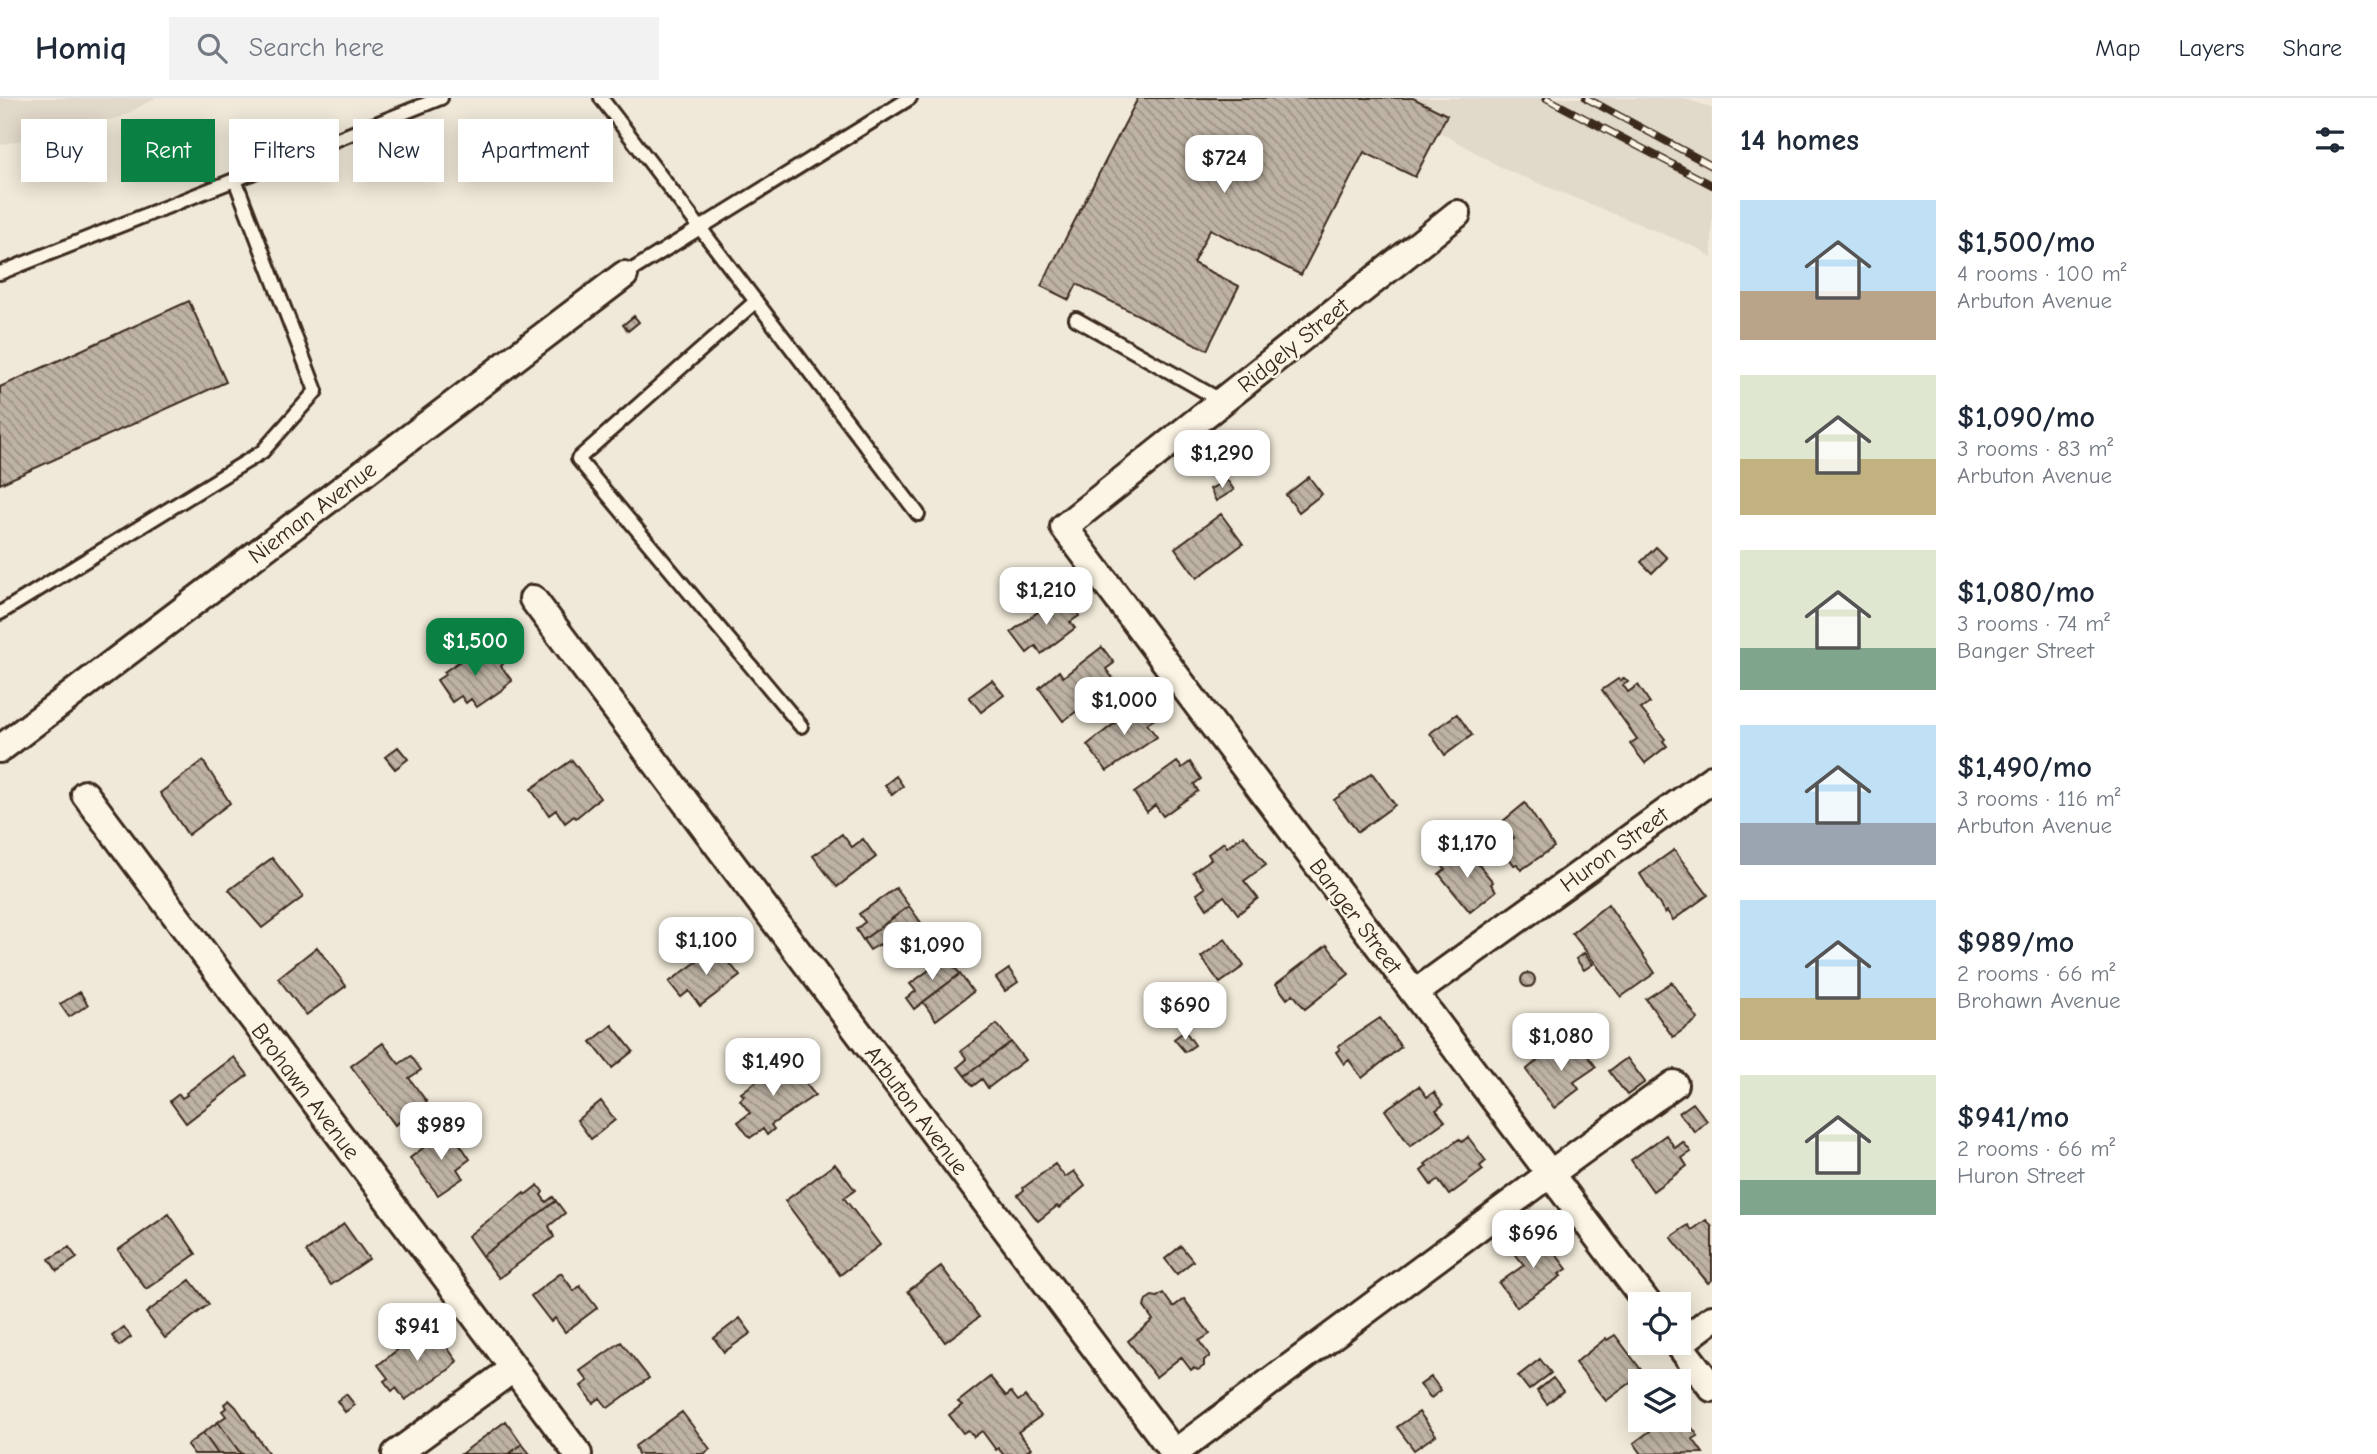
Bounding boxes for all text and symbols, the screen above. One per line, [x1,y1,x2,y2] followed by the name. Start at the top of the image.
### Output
[169,17,659,80] search box
[35,29,127,67] text: Homiq
[193,29,231,67] icon: search
[249,33,384,63] text: Search here
[2095,34,2141,62] text: Map
[2179,34,2244,62] text: Layers
[2282,34,2342,62] text: Share
[21,119,107,182] chip: Buy
[121,119,215,182] chip: Rent
[229,119,339,182] chip: Filters
[353,119,444,182] chip: New
[458,119,613,182] chip: Apartment
[2311,121,2349,159] icon: filters
[1740,123,1859,158] text: 14 homes
[1183,136,1265,195] pin: $724
[1201,144,1247,171] text: $724
[1957,225,2095,260] text: $1,500/mo
[1796,228,1880,312] icon: home
[1957,260,2126,287] text: 4 rooms · 100 m²
[1957,287,2112,314] text: Arbuton Avenue
[1232,291,1356,398] street label: Ridgely Street
[1957,400,2095,435] text: $1,090/mo
[1796,403,1880,487] icon: home
[1165,430,1279,490] pin: $1,290
[1957,435,2113,462] text: 3 rooms · 83 m²
[1190,439,1254,466] text: $1,290
[243,456,382,569] street label: Nieman Avenue
[1957,462,2112,489] text: Arbuton Avenue
[989,568,1103,627] pin: $1,210
[1957,575,2095,610] text: $1,080/mo
[1016,576,1076,603] text: $1,210
[1796,578,1880,662] icon: home
[1957,610,2110,637] text: 3 rooms · 74 m²
[418,618,532,678] pin: $1,500
[442,627,508,654] text: $1,500
[1957,637,2094,664] text: Banger Street
[1067,678,1181,737] pin: $1,000
[1091,686,1157,713] text: $1,000
[1957,750,2092,785] text: $1,490/mo
[1796,753,1880,837] icon: home
[1957,785,2121,812] text: 3 rooms · 116 m²
[1555,800,1675,898] street label: Huron Street
[1957,812,2112,839] text: Arbuton Avenue
[1410,820,1524,880] pin: $1,170
[1437,829,1497,856] text: $1,170
[1304,853,1408,980] street label: Banger Street
[649,918,763,977] pin: $1,100
[875,922,989,982] pin: $1,090
[1957,925,2074,960] text: $989/mo
[675,926,737,953] text: $1,100
[1796,928,1880,1012] icon: home
[899,931,965,958] text: $1,090
[1957,960,2115,987] text: 2 rooms · 66 m²
[1144,982,1226,1042] pin: $690
[1957,987,2121,1014] text: Brohawn Avenue
[1159,991,1211,1018] text: $690
[1504,1014,1618,1073] pin: $1,080
[246,1018,366,1165] street label: Brohawn Avenue
[1528,1022,1594,1049] text: $1,080
[716,1038,830,1098] pin: $1,490
[859,1040,974,1180] street label: Arbuton Avenue
[741,1047,805,1074] text: $1,490
[1957,1100,2069,1135] text: $941/mo
[400,1102,482,1162] pin: $989
[1796,1103,1880,1187] icon: home
[416,1111,466,1138] text: $989
[1957,1135,2115,1162] text: 2 rooms · 66 m²
[1957,1162,2084,1189] text: Huron Street
[1492,1210,1574,1270] pin: $696
[1508,1219,1558,1246] text: $696
[1628,1292,1691,1432] map controls
[1628,1292,1691,1355] button: locate
[376,1304,458,1363] pin: $941
[394,1312,440,1339] text: $941
[1628,1369,1691,1432] button: layers

